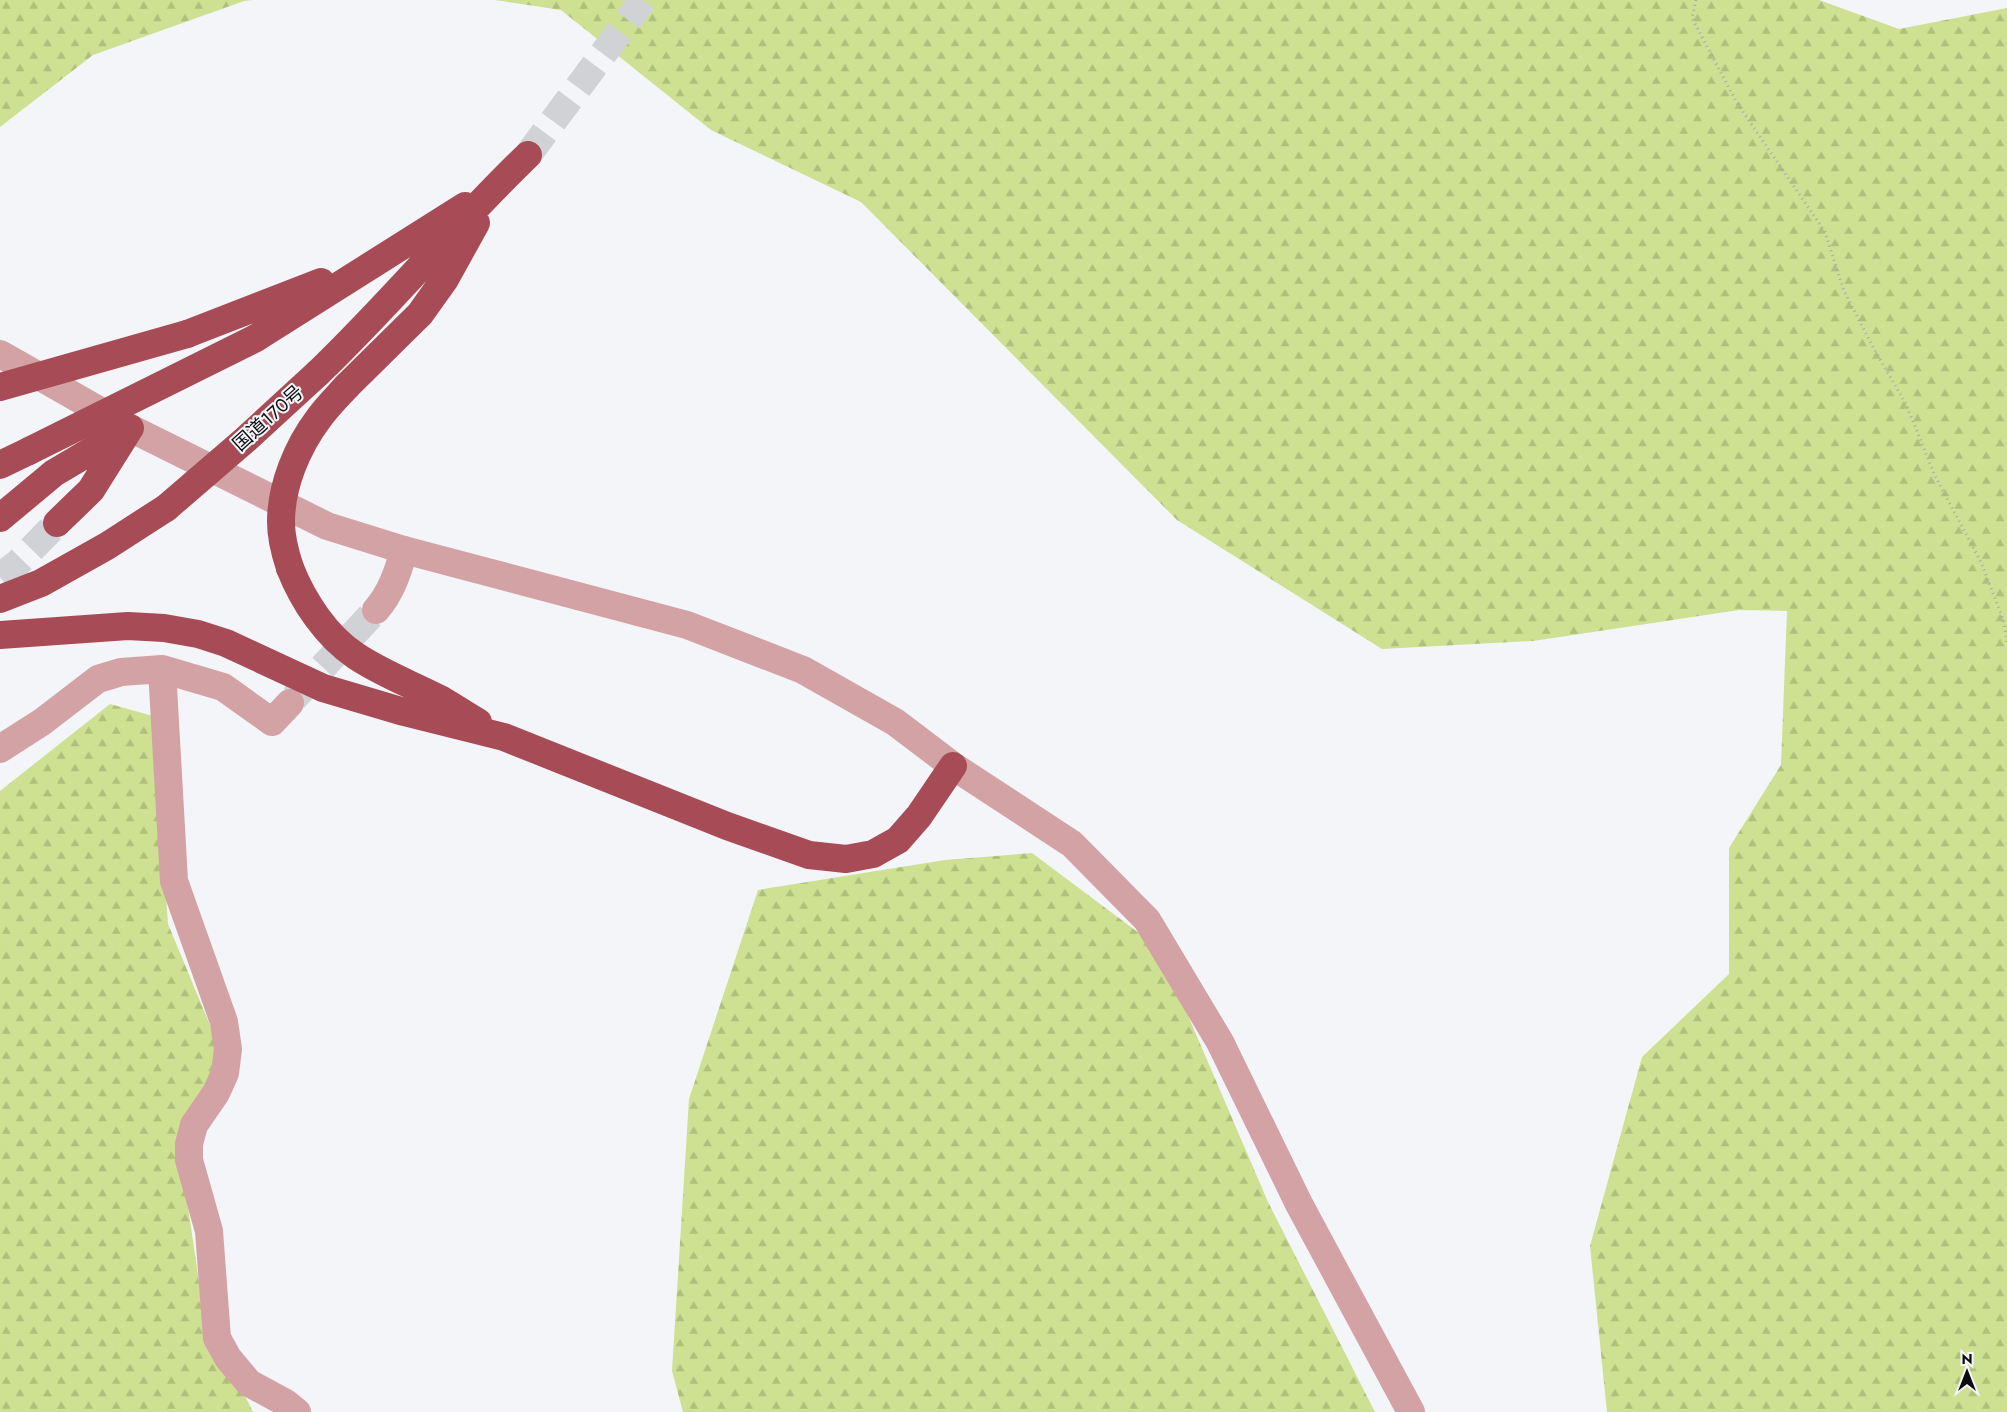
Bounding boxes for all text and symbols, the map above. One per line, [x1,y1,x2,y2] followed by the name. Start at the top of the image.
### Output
[227,379,309,457] street label: 国道170号
[1942,1347,1992,1397] north arrow
[1961,1349,1973,1369] text: N

